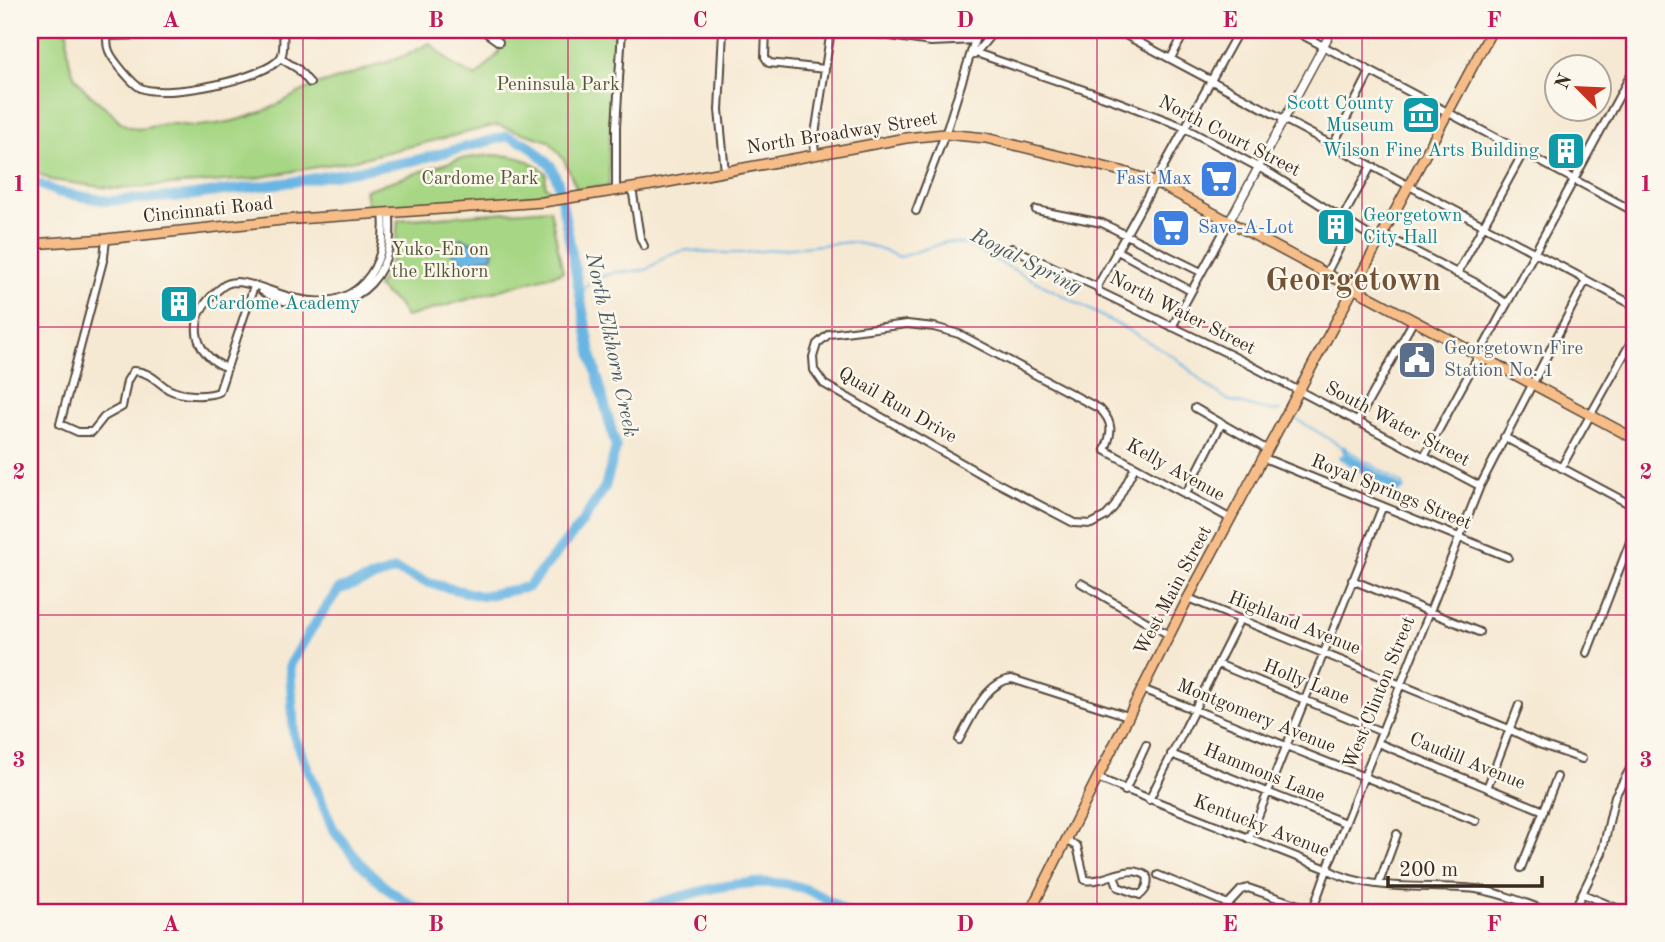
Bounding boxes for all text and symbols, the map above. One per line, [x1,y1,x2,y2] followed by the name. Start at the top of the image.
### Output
[162,9,180,32] text: A
[428,9,444,32] text: B
[692,9,708,32] text: C
[956,9,974,32] text: D
[1222,9,1238,32] text: E
[1486,9,1502,32] text: F
[1542,52,1612,122] north arrow
[1553,71,1577,93] text: N
[496,76,620,95] park label: Peninsula Park
[1155,93,1303,181] street label: North Court Street
[1400,94,1442,136] museum icon: Scott County Museum
[1287,95,1394,136] place label: Scott County Museum
[745,110,939,158] street label: North Broadway Street
[1545,130,1587,172] building icon: Wilson Fine Arts Building
[1322,142,1540,161] place label: Wilson Fine Arts Building
[1198,158,1240,200] supermarket icon: Fast Max
[421,170,539,189] park label: Cardome Park
[1116,170,1192,189] place label: Fast Max
[12,173,26,196] text: 1
[1639,173,1653,196] text: 1
[142,195,274,227] street label: Cincinnati Road
[1315,206,1357,248] building icon: Georgetown City Hall
[1150,207,1192,249] supermarket icon: Save-A-Lot
[1363,207,1462,248] place label: Georgetown City Hall
[1198,219,1294,238] place label: Save-A-Lot
[966,225,1085,299] water label: Royal Spring
[391,241,489,282] park label: Yuko-En on the Elkhorn
[581,250,641,439] water label: North Elkhorn Creek
[1265,265,1441,298] district label: Georgetown
[1106,269,1258,359] street label: North Water Street
[158,283,200,325] building icon: Cardome Academy
[206,295,360,314] place label: Cardome Academy
[1396,339,1438,381] public building icon: Georgetown Fire Station No. 1
[1444,340,1583,381] place label: Georgetown Fire Station No. 1
[834,364,960,448] street label: Quail Run Drive
[1322,379,1472,471] street label: South Water Street
[1123,436,1227,506] street label: Kelly Avenue
[1308,452,1474,534] street label: Royal Springs Street
[12,461,26,484] text: 2
[1639,461,1653,484] text: 2
[1132,523,1216,659] street label: West Main Street
[1225,589,1363,659] street label: Highland Avenue
[1341,614,1419,772] street label: West Clinton Street
[1260,657,1352,709] street label: Holly Lane
[1174,676,1338,758] street label: Montgomery Avenue
[1406,730,1528,794] street label: Caudill Avenue
[1201,741,1327,807] street label: Hammons Lane
[12,749,26,772] text: 3
[1639,749,1653,772] text: 3
[1190,792,1332,862] street label: Kentucky Avenue
[1388,844,1542,888] scale bar
[1399,860,1458,881] text: 200 m
[162,913,180,936] text: A
[428,913,444,936] text: B
[692,913,708,936] text: C
[956,913,974,936] text: D
[1222,913,1238,936] text: E
[1486,913,1502,936] text: F

